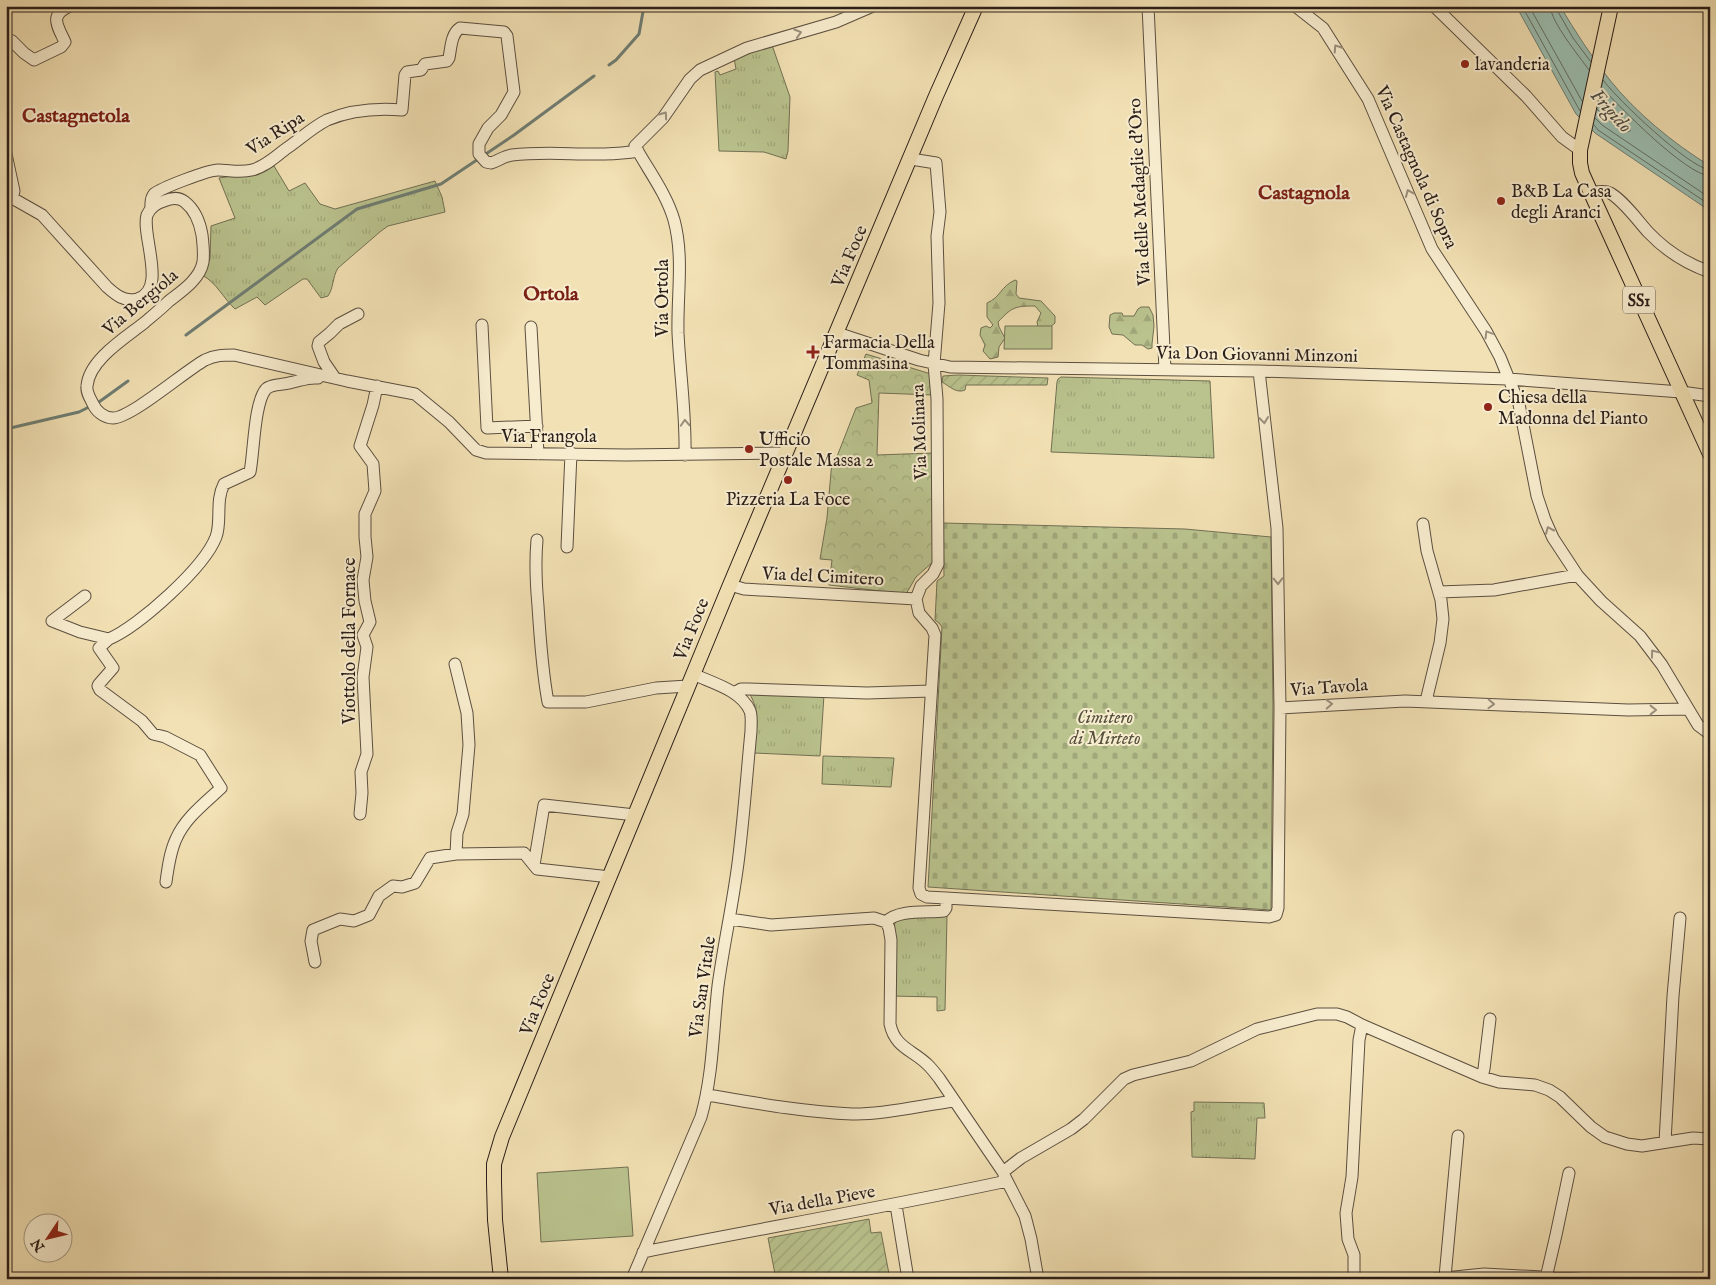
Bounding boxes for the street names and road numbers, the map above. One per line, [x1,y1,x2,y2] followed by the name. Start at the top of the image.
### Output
[1369,82,1462,253] street label: Via Castagnola di Sopra
[1124,97,1157,287] street label: Via delle Medaglie d'Oro
[242,107,309,162] street label: Via Ripa
[827,222,874,292] street label: Via Foce
[652,259,675,338] street label: Via Ortola
[98,265,184,342] street label: Via Bergiola
[1623,286,1655,314] road number: SS1
[1155,342,1358,369] street label: Via Don Giovanni Minzoni
[907,383,934,481] street label: Via Molinara
[500,426,597,449] street label: Via Frangola
[339,558,362,725] street label: Viottolo della Fornace
[760,563,885,592] street label: Via del Cimitero
[669,595,715,665] street label: Via Foce
[1289,674,1369,703] street label: Via Tavola
[685,935,722,1041] street label: Via San Vitale
[515,970,561,1040] street label: Via Foce
[766,1181,877,1222] street label: Via della Pieve

